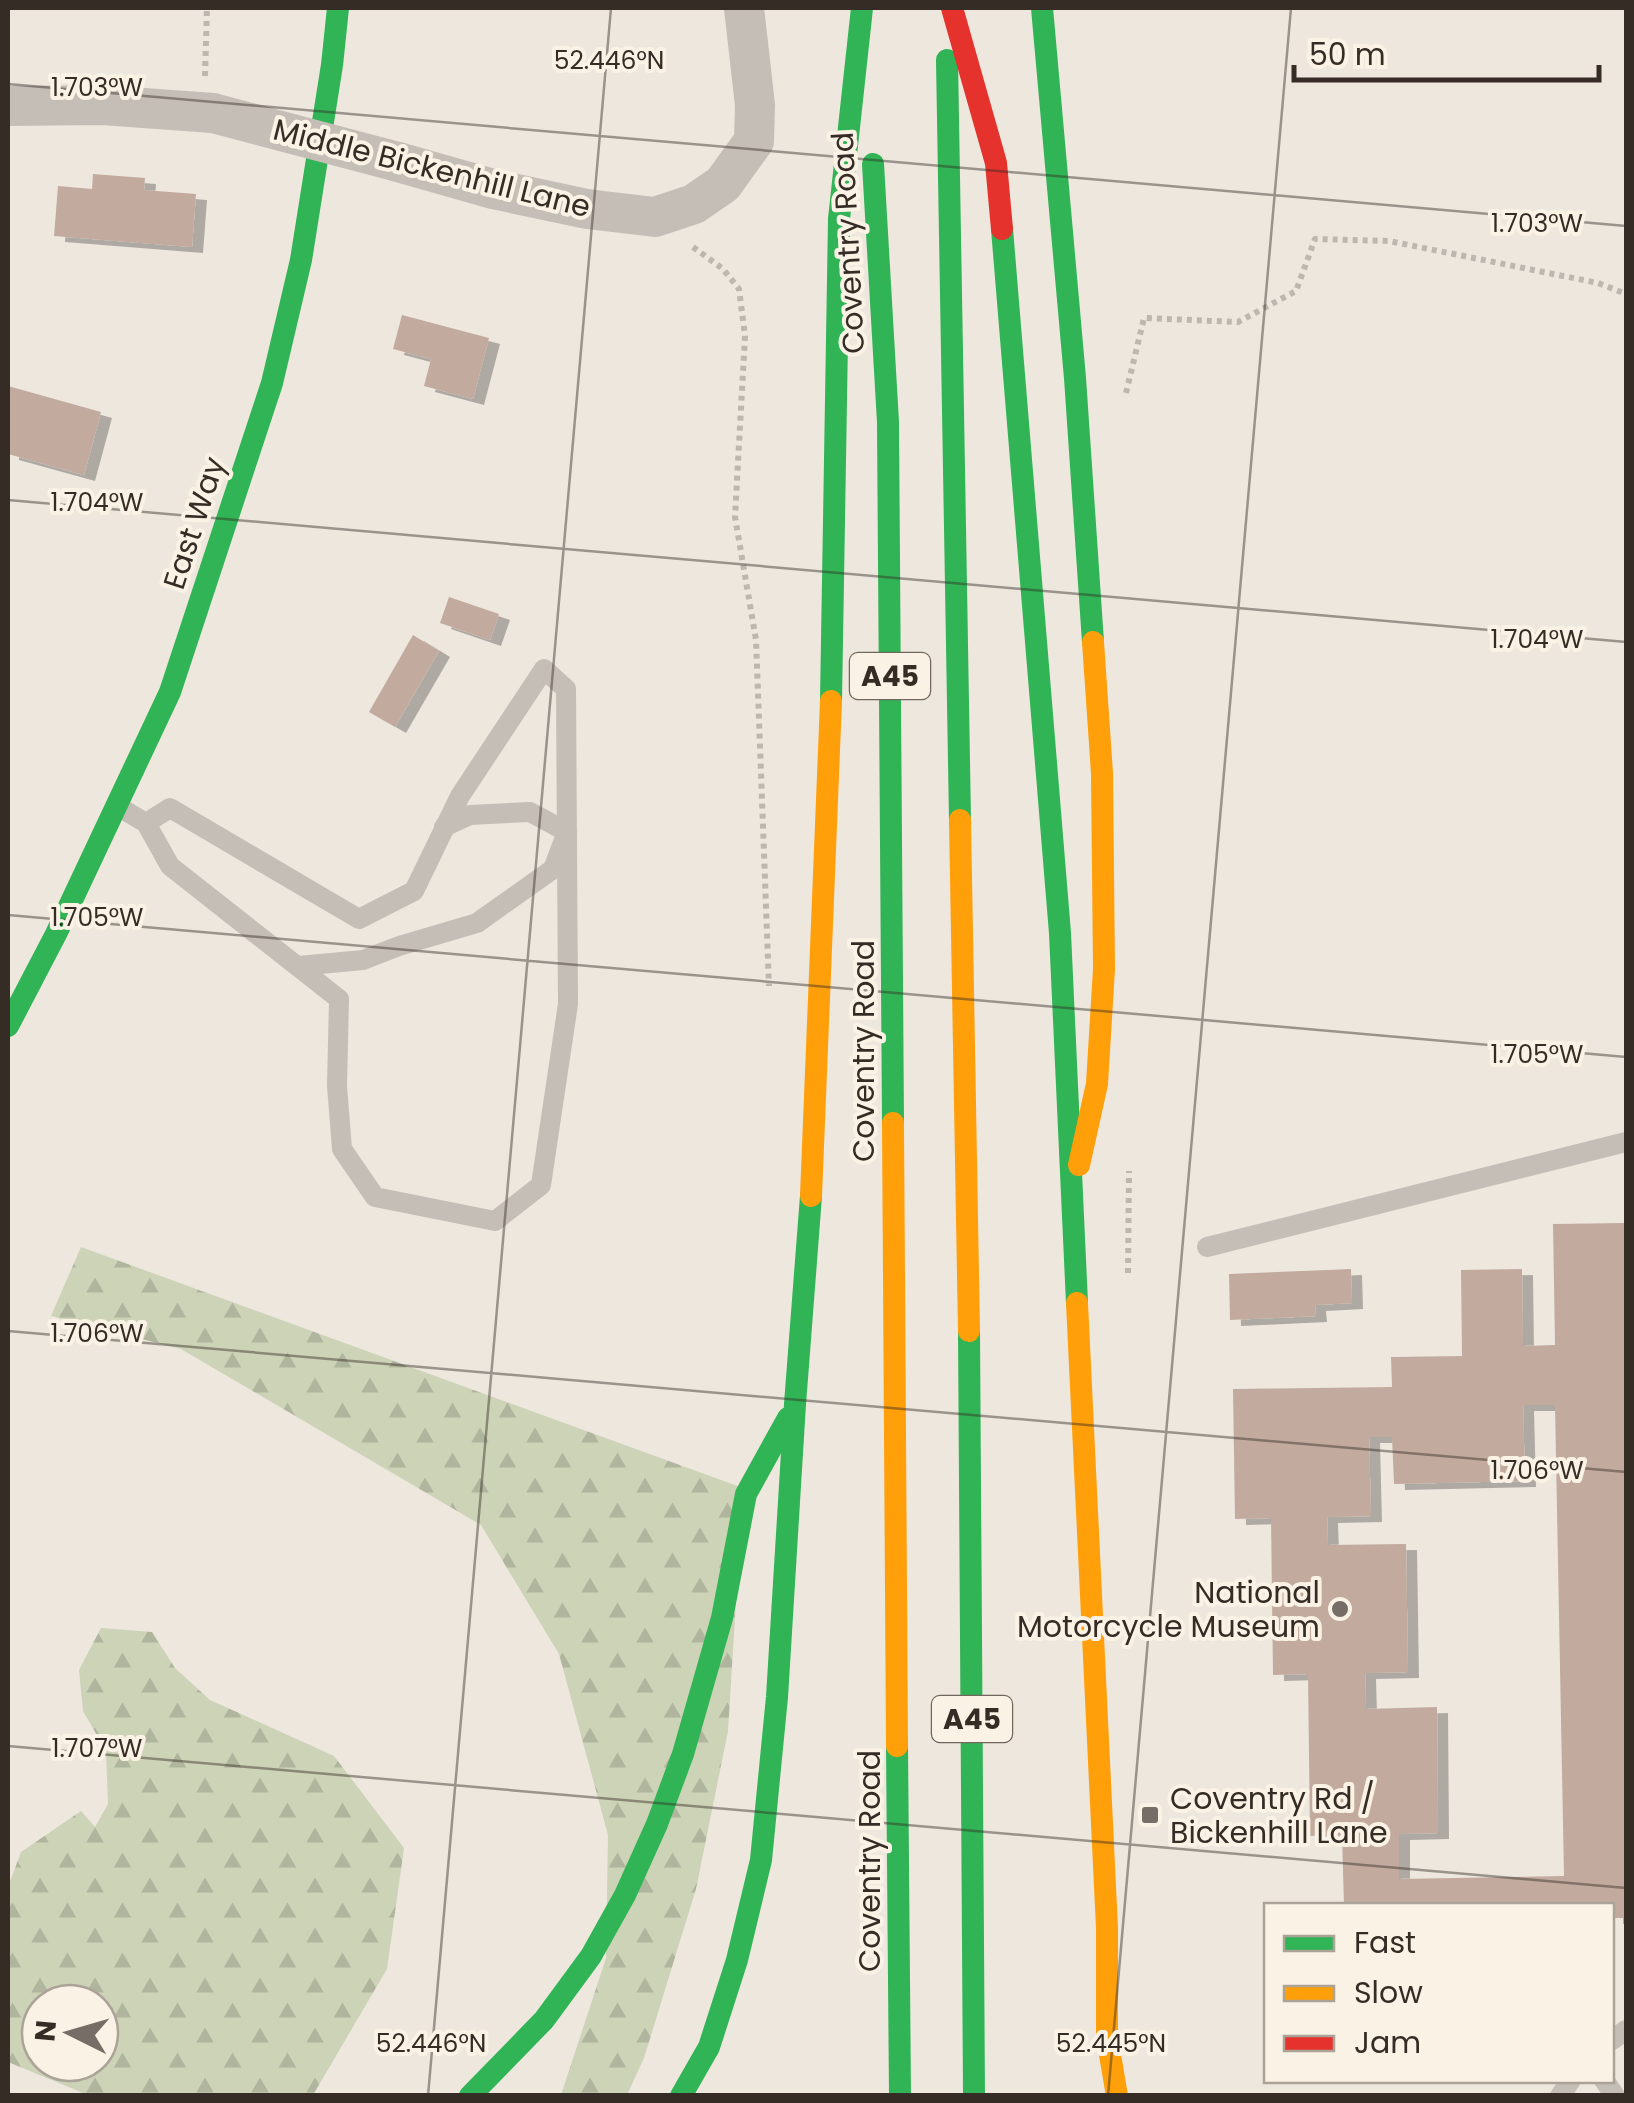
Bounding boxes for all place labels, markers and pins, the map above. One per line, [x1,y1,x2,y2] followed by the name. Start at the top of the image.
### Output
[1017,1571,1320,1648] place label: National Motorcycle Museum
[1329,1598,1351,1620] marker: National Motorcycle Museum
[1170,1777,1388,1854] place label: Coventry Rd / Bickenhill Lane
[1139,1804,1161,1826] marker: Coventry Rd / Bickenhill Lane

